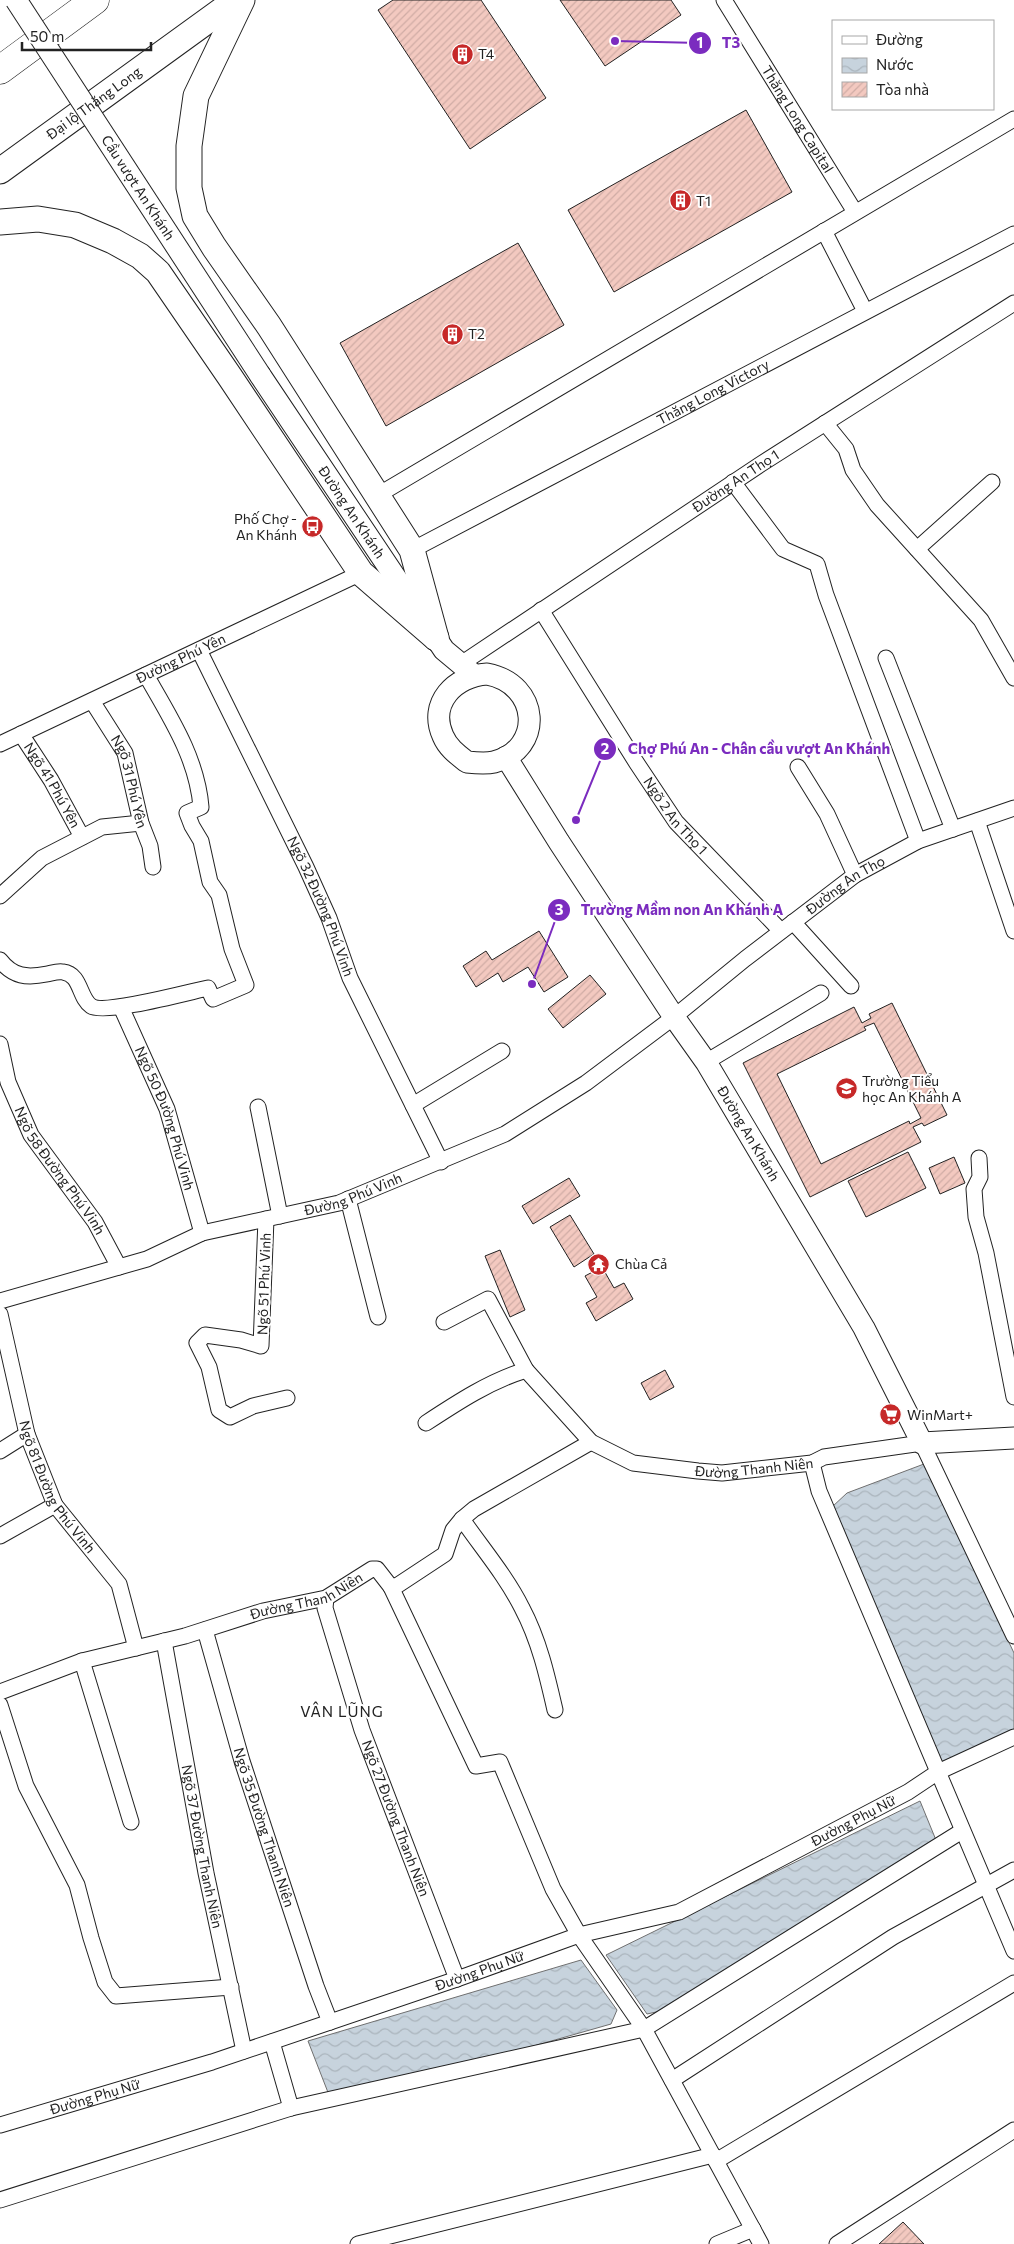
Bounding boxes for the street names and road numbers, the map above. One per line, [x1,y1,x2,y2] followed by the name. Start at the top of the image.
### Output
[42,62,145,143] street label: Đại lộ Thăng Long
[759,62,838,176] street label: Thăng Long Capital
[98,132,179,243] street label: Cầu vượt An Khánh
[654,355,772,428] street label: Thăng Long Victory
[688,446,782,516] street label: Đường An Thọ 1
[315,462,389,561] street label: Đường An Khánh
[132,629,228,687] street label: Đường Phú Yên
[108,731,151,830] street label: Ngõ 31 Phú Yên
[21,739,84,831] street label: Ngõ 41 Phú Yên
[640,773,711,858] street label: Ngõ 2 An Thọ 1
[284,833,358,979] street label: Ngõ 32 Đường Phú Vinh
[801,852,887,918] street label: Đường An Thọ
[132,1043,199,1192] street label: Ngõ 50 Đường Phú Vinh
[714,1082,784,1184] street label: Đường An Khánh
[12,1104,109,1237] street label: Ngõ 58 Đường Phú Vinh
[301,1169,404,1219] street label: Đường Phú Vinh
[253,1233,274,1335] street label: Ngõ 51 Phú Vinh
[16,1419,99,1556] street label: Ngõ 81 Đường Phú Vinh
[693,1454,814,1481] street label: Đường Thanh Niên
[247,1568,365,1623] street label: Đường Thanh Niên
[359,1738,434,1899] street label: Ngõ 27 Đường Thanh Niên
[231,1746,298,1909] street label: Ngõ 35 Đường Thanh Niên
[179,1763,227,1930] street label: Ngõ 37 Đường Thanh Niên
[807,1791,898,1850] street label: Đường Phụ Nữ
[432,1947,526,1994] street label: Đường Phụ Nữ
[47,2075,142,2118] street label: Đường Phụ Nữ

